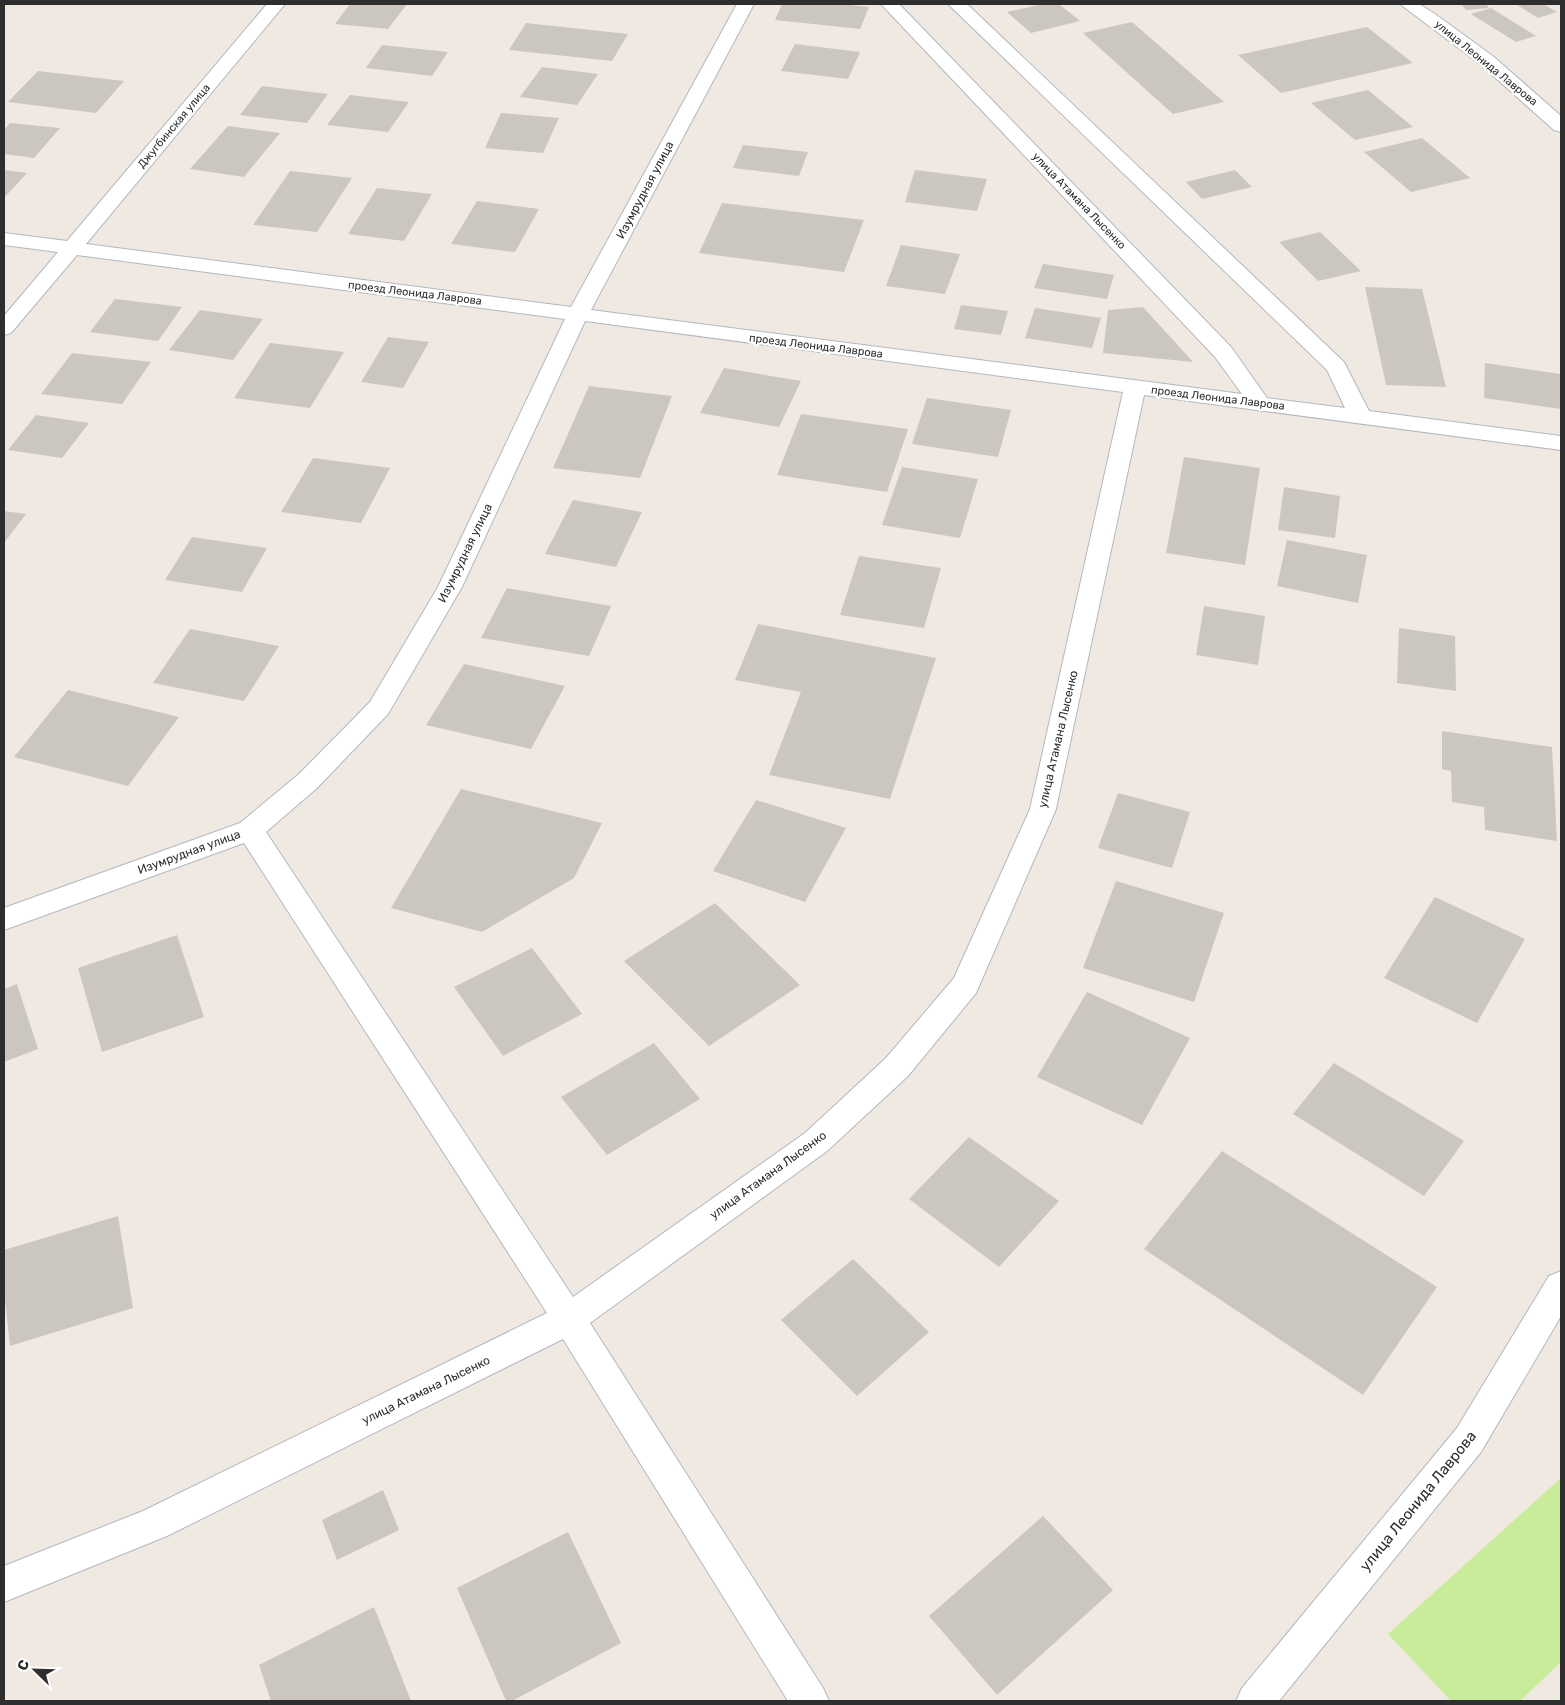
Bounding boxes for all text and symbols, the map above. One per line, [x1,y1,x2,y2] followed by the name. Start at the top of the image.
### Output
[1432,18,1540,108] street label: улица Леонида Лаврова
[135,81,213,171] street label: Джугбинская улица
[613,139,677,241] street label: Изумрудная улица
[1030,150,1128,252] street label: улица Атамана Лысенко
[347,278,483,308] street label: проезд Леонида Лаврова
[748,331,884,361] street label: проезд Леонида Лаврова
[1150,383,1286,413] street label: проезд Леонида Лаврова
[435,501,495,605] street label: Изумрудная улица
[1035,669,1081,809] street label: улица Атамана Лысенко
[136,827,242,877] street label: Изумрудная улица
[707,1128,829,1222] street label: улица Атамана Лысенко
[360,1353,492,1427] street label: улица Атамана Лысенко
[1356,1427,1480,1575] street label: улица Леонида Лаврова
[10,1645,60,1695] north arrow
[14,1657,33,1673] text: С

